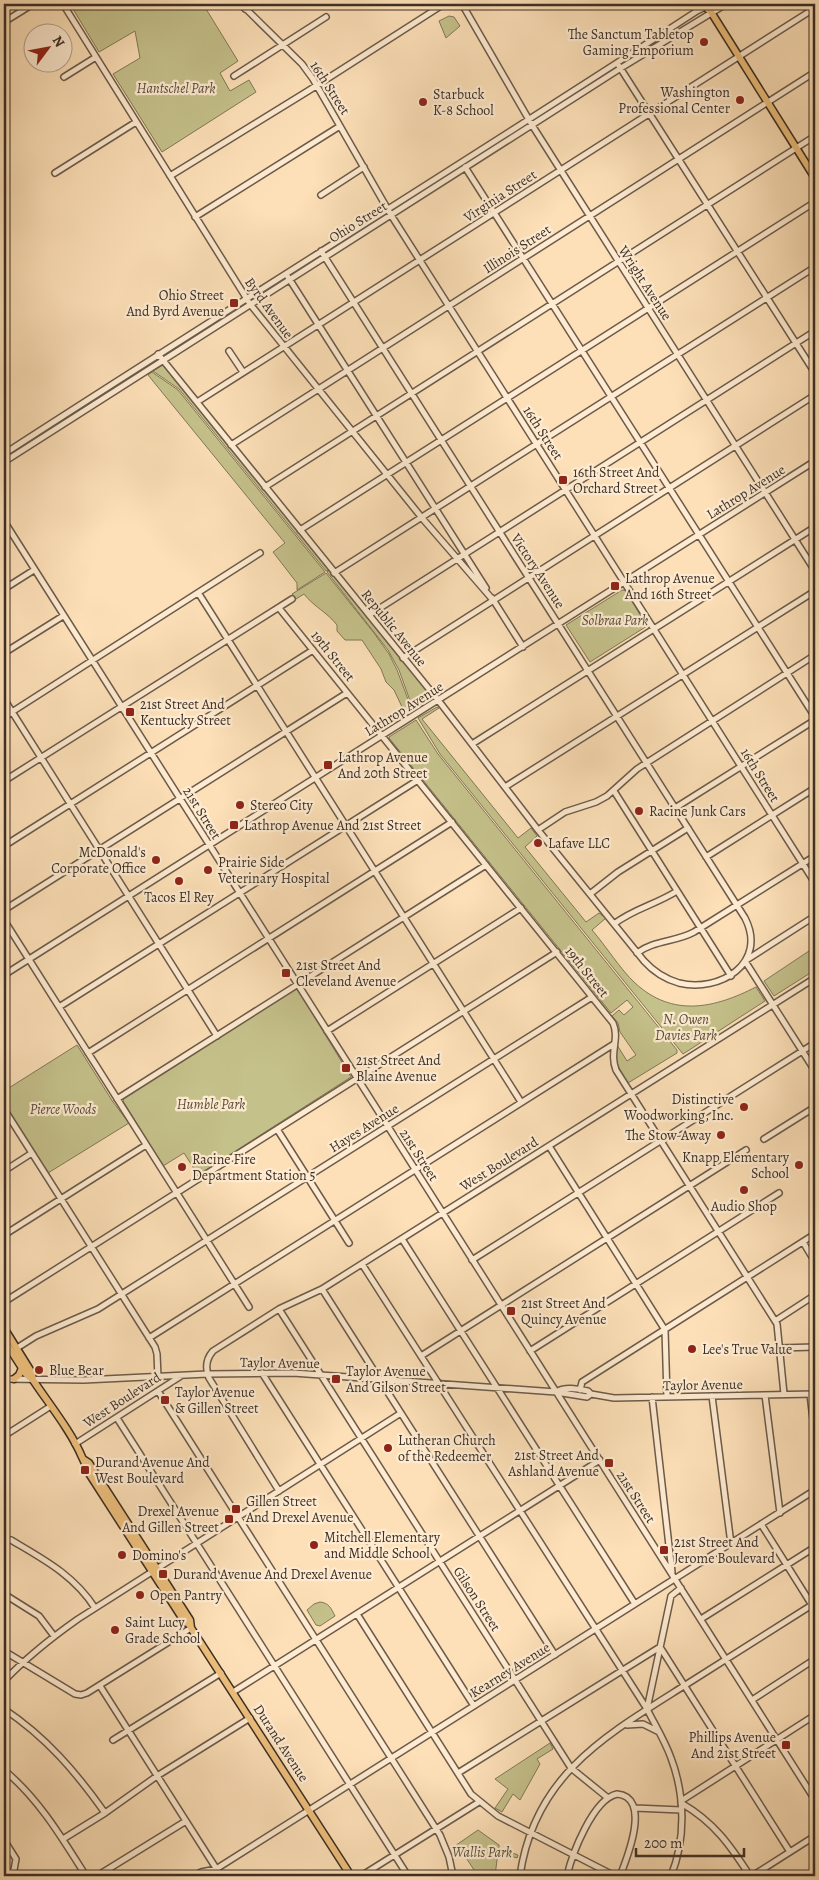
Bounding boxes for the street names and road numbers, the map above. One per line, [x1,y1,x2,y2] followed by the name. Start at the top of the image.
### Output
[306,57,355,119] street label: 16th Street
[459,165,541,227] street label: Virginia Street
[325,196,391,247] street label: Ohio Street
[479,220,555,278] street label: Illinois Street
[613,241,676,324] street label: Wright Avenue
[240,273,298,343] street label: Byrd Avenue
[519,402,568,464] street label: 16th Street
[703,460,789,524] street label: Lathrop Avenue
[506,529,569,612] street label: Victory Avenue
[357,585,431,671] street label: Republic Avenue
[307,627,360,686] street label: 19th Street
[361,677,447,741] street label: Lathrop Avenue
[736,744,784,806] street label: 16th Street
[178,783,226,843] street label: 21st Street
[561,943,614,1002] street label: 19th Street
[326,1099,402,1157] street label: Hayes Avenue
[395,1125,443,1185] street label: 21st Street
[455,1132,542,1196] street label: West Boulevard
[240,1353,320,1373] street label: Taylor Avenue
[79,1368,165,1433] street label: West Boulevard
[663,1375,743,1395] street label: Taylor Avenue
[612,1467,660,1527] street label: 21st Street
[449,1563,505,1635] street label: Gilson Street
[466,1638,554,1702] street label: Kearney Avenue
[249,1701,313,1785] street label: Durand Avenue

